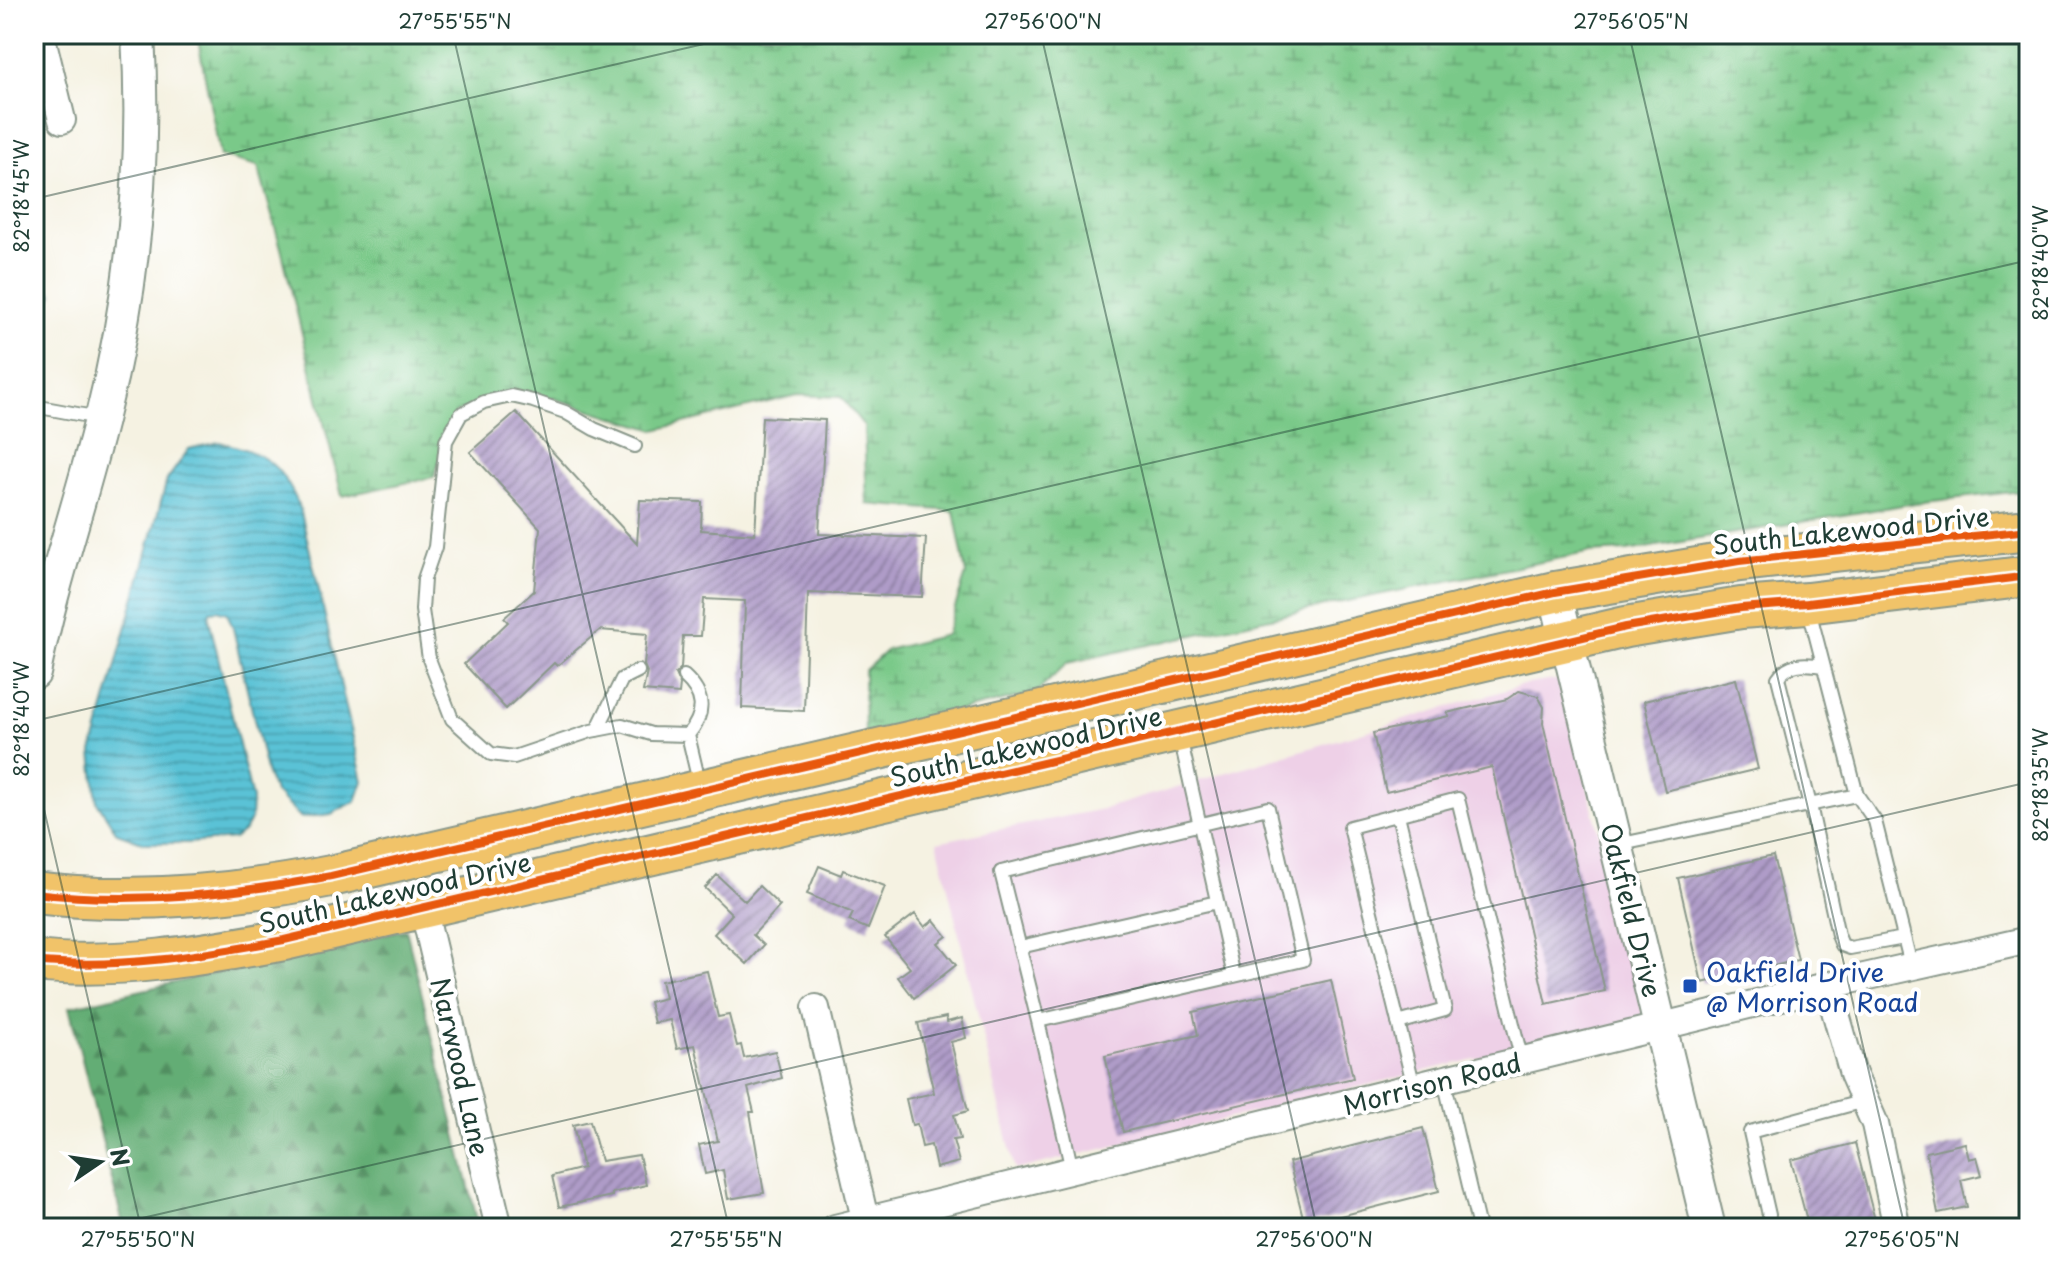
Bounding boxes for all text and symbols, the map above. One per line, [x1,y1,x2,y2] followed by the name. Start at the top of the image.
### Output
[398,6,512,36] text: 27°55'55"N
[984,6,1102,36] text: 27°56'00"N
[1573,6,1689,36] text: 27°56'05"N
[6,139,36,253] text: 82°18'45"W
[2025,205,2055,321] text: 82°18'40"W
[1711,496,1991,564] street label: South Lakewood Drive
[6,661,36,777] text: 82°18'40"W
[886,696,1166,796] street label: South Lakewood Drive
[2025,728,2055,842] text: 82°18'35"W
[1592,819,1672,1001] street label: Oakfield Drive
[255,842,535,942] street label: South Lakewood Drive
[1706,952,1919,1021] place label: Oakfield Drive @ Morrison Road
[421,974,501,1160] street label: Narwood Lane
[1681,977,1699,995] marker: Oakfield Drive @ Morrison Road
[1339,1042,1525,1124] street label: Morrison Road
[60,1122,140,1202] north arrow
[103,1145,139,1169] text: N
[81,1224,195,1254] text: 27°55'50"N
[669,1224,783,1254] text: 27°55'55"N
[1255,1224,1373,1254] text: 27°56'00"N
[1844,1224,1960,1254] text: 27°56'05"N

